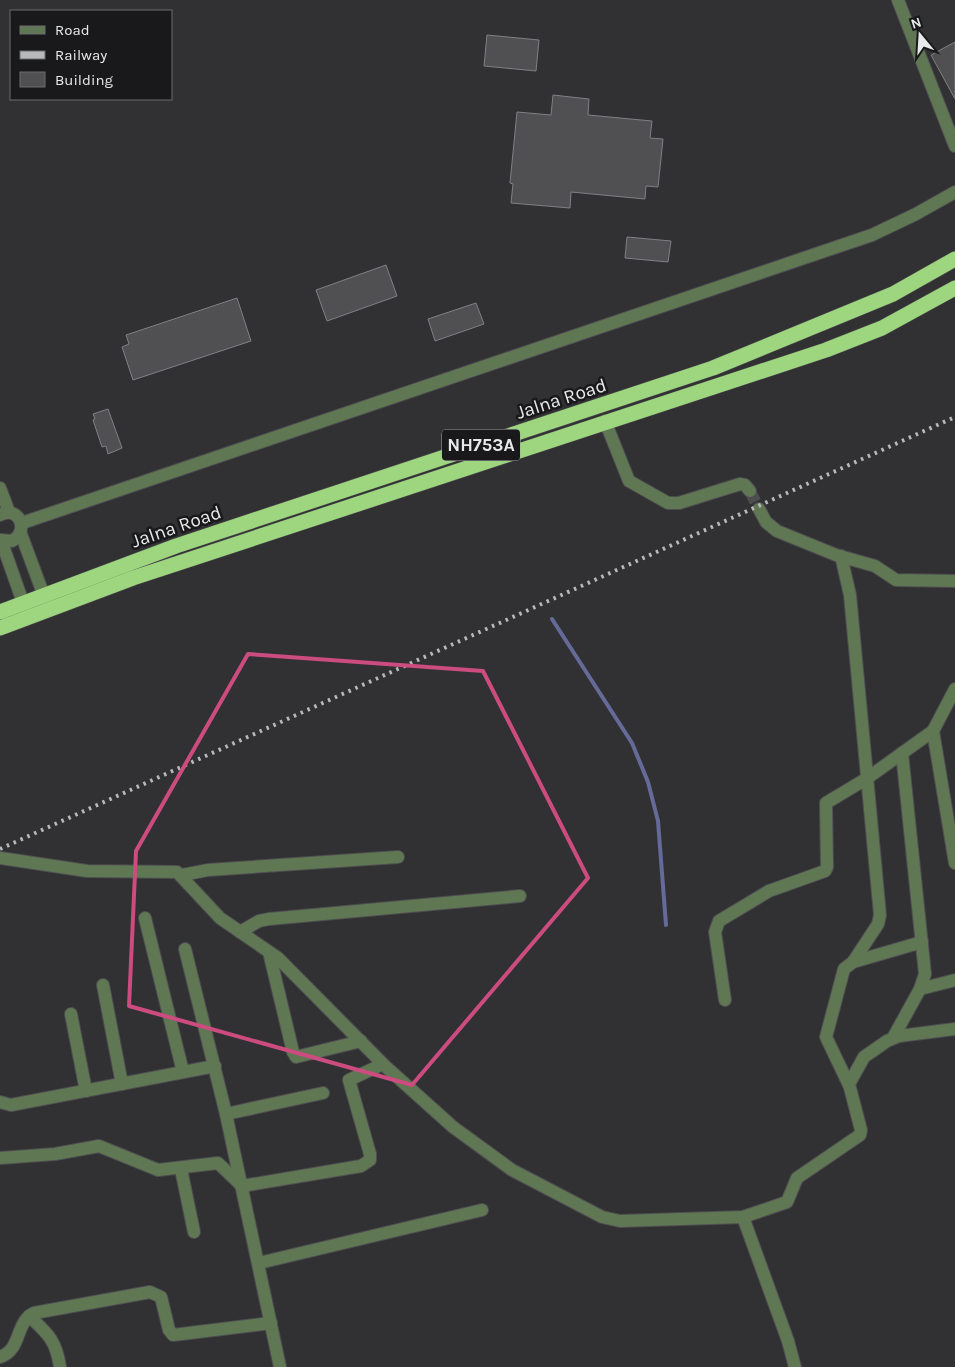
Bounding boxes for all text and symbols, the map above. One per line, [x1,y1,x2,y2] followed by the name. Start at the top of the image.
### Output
[10,10,172,100] legend
[895,10,945,60] north arrow
[909,13,924,33] text: N
[55,21,90,39] text: Road
[55,46,107,64] text: Railway
[55,71,113,89] text: Building
[513,374,609,424] street label: Jalna Road
[442,430,520,460] road number: NH753A
[128,501,224,553] street label: Jalna Road

